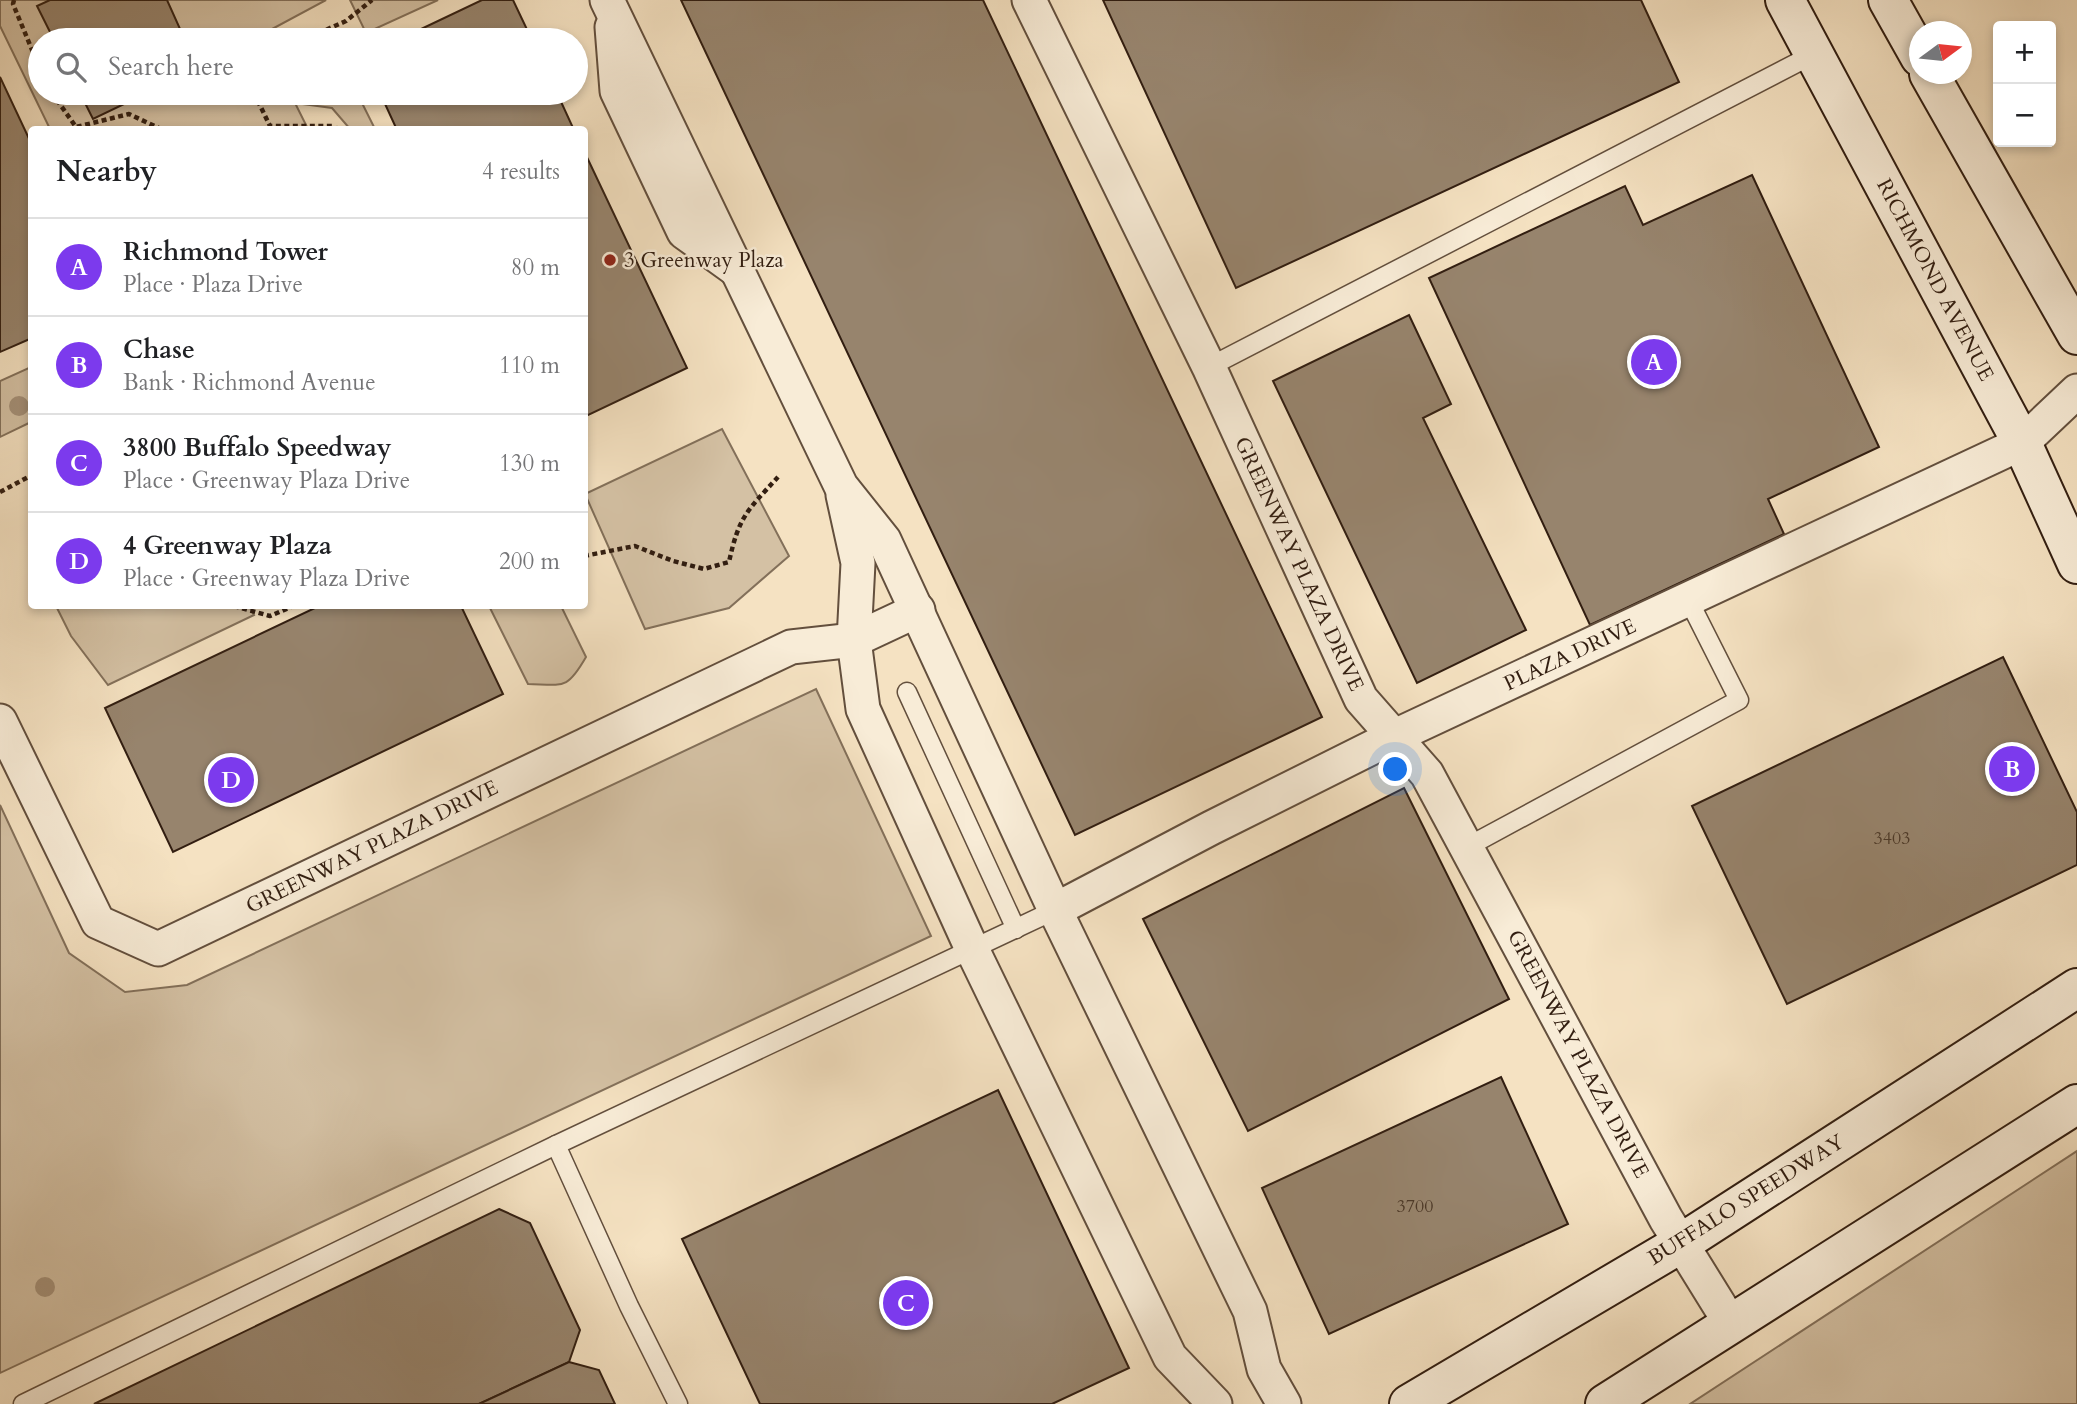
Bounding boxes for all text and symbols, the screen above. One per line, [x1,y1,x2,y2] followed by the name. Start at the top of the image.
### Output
[1909,21,1972,84] north arrow
[1993,21,2056,147] map controls
[1993,21,2056,84] button: +
[28,28,588,105] search box
[52,48,90,86] icon: search
[108,49,234,84] text: Search here
[1993,84,2056,147] button: −
[56,151,157,192] text: Nearby
[482,156,560,187] text: 4 results
[1869,174,2001,386] street label: RICHMOND AVENUE
[123,234,328,269] text: Richmond Tower
[624,246,784,275] place label: 3 Greenway Plaza
[70,252,88,283] text: A
[511,252,560,283] text: 80 m
[602,252,618,268] marker: 3 Greenway Plaza
[123,269,303,300] text: Place · Plaza Drive
[123,332,195,367] text: Chase
[1631,336,1677,388] pin: A
[71,350,87,381] text: B
[499,350,560,381] text: 110 m
[123,367,376,398] text: Bank · Richmond Avenue
[123,430,392,465] text: 3800 Buffalo Speedway
[1227,432,1371,696] street label: GREENWAY PLAZA DRIVE
[70,448,88,479] text: C
[499,448,560,479] text: 130 m
[123,465,410,496] text: Place · Greenway Plaza Drive
[123,528,332,563] text: 4 Greenway Plaza
[69,546,89,577] text: D
[499,546,560,577] text: 200 m
[123,563,410,594] text: Place · Greenway Plaza Drive
[1499,612,1641,698] street label: PLAZA DRIVE
[1989,743,2035,795] pin: B
[1378,752,1412,786] your location
[208,754,254,806] pin: D
[241,773,503,921] street label: GREENWAY PLAZA DRIVE
[1874,826,1910,851] house number: 3403
[1500,925,1656,1183] street label: GREENWAY PLAZA DRIVE
[1642,1128,1850,1272] street label: BUFFALO SPEEDWAY
[1397,1194,1433,1219] house number: 3700
[883,1277,929,1329] pin: C

